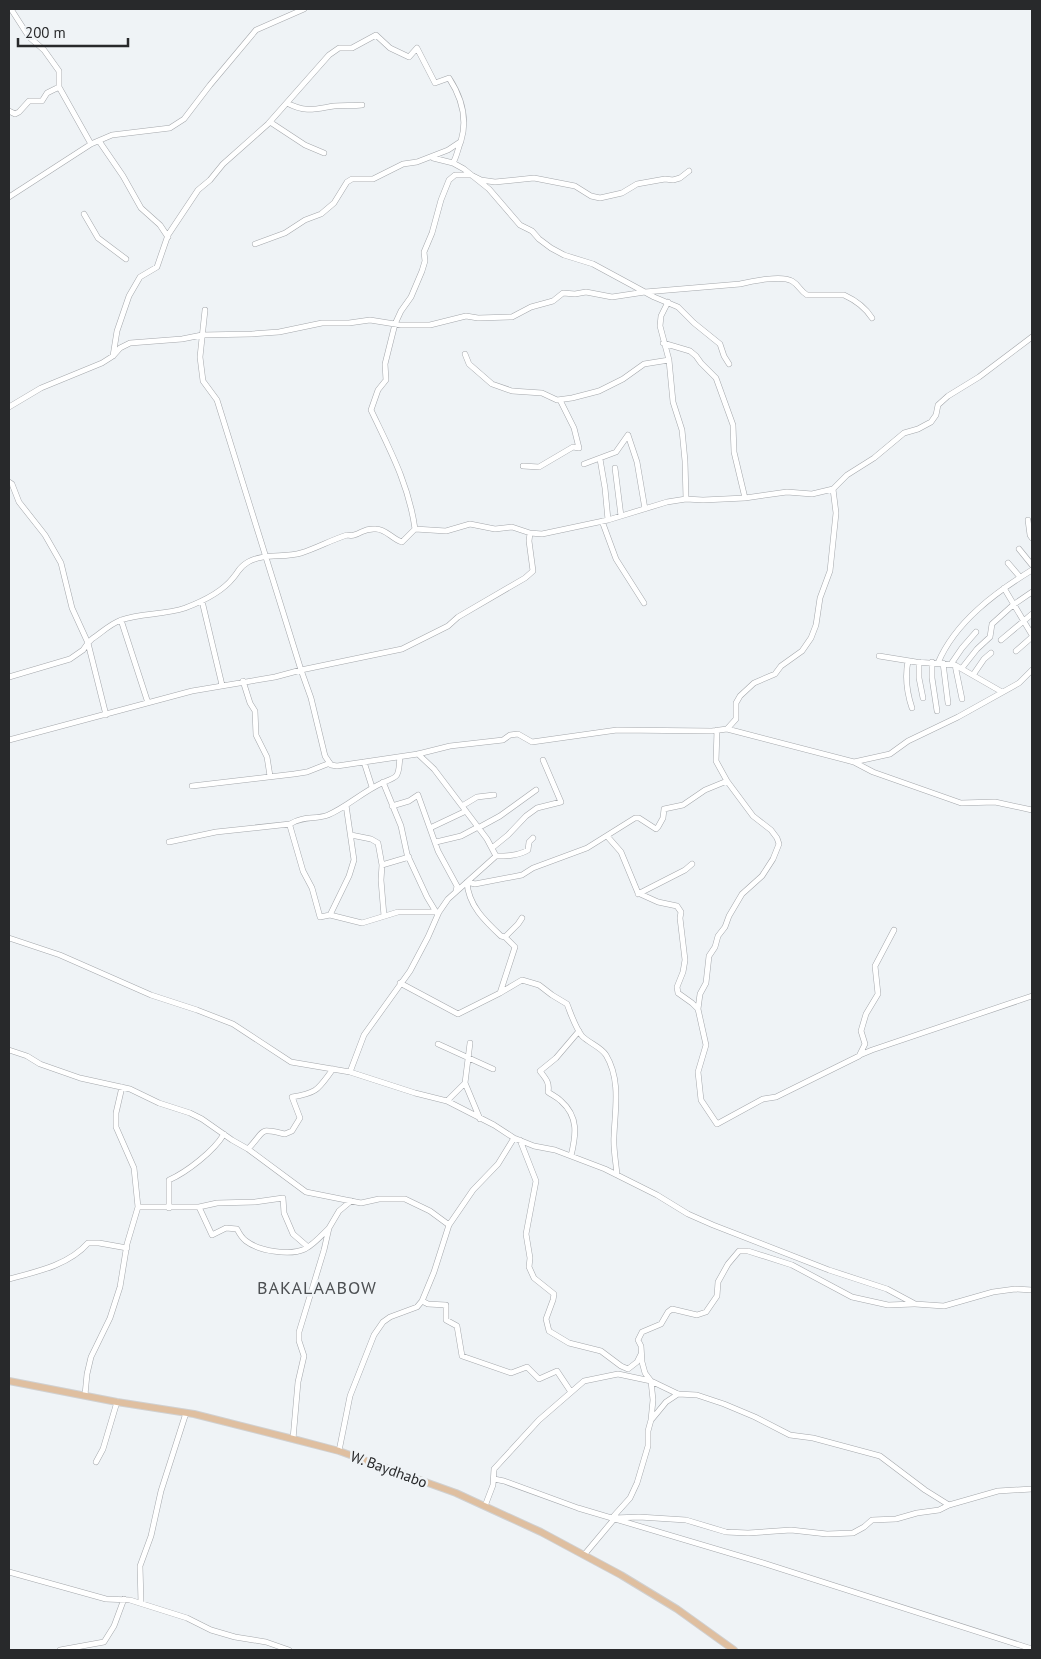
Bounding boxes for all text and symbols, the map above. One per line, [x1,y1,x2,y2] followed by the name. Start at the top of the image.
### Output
[18,15,128,47] scale bar
[25,23,66,42] text: 200 m
[257,1276,377,1299] district label: BAKALAABOW
[348,1446,430,1492] street label: W. Baydhabo

